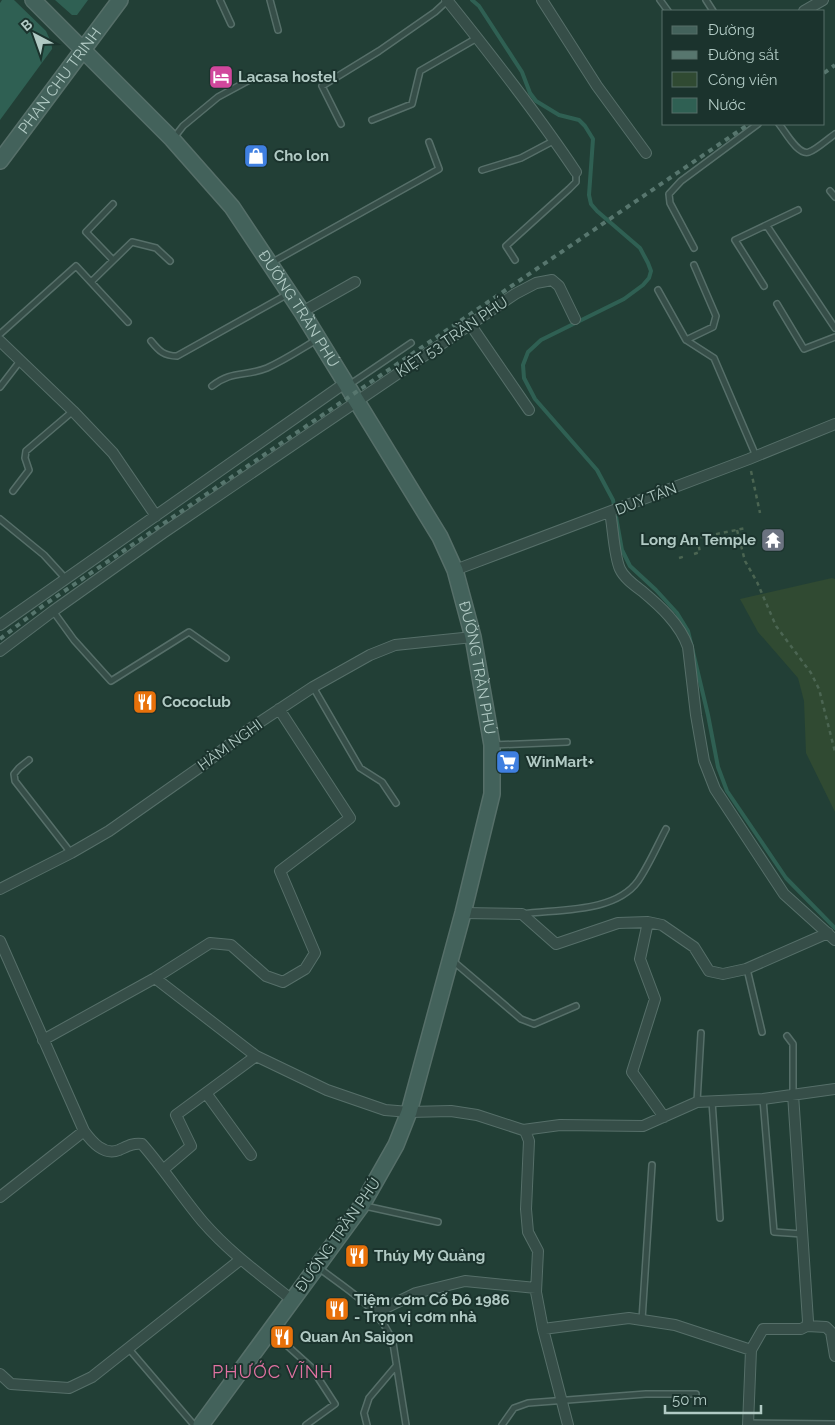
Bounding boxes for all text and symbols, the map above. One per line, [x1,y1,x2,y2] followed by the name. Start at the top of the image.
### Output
[10,10,60,60] north arrow
[662,10,825,125] legend
[18,16,36,34] text: B
[708,21,755,39] text: Đường
[14,24,105,137] street label: PHAN CHU TRINH
[708,46,779,64] text: Đường sắt
[208,64,234,90] hotel icon: Lacasa hostel
[238,68,337,86] place label: Lacasa hostel
[708,71,777,89] text: Công viên
[708,96,746,114] text: Nước
[243,143,269,169] shop icon: Cho lon
[274,147,329,165] place label: Cho lon
[254,247,343,371] street label: ĐƯỜNG TRẦN PHÚ
[392,292,511,381] street label: KIỆT 53 TRẦN PHÚ
[613,479,679,519] street label: DUY TÂN
[760,527,786,553] temple icon: Long An Temple
[640,531,756,549] place label: Long An Temple
[455,599,499,736] street label: ĐƯỜNG TRẦN PHÚ
[132,689,158,715] restaurant icon: Cococlub
[162,693,231,711] place label: Cococlub
[194,716,266,774] street label: HÀM NGHI
[495,749,521,775] supermarket icon: WinMart+
[526,753,594,771] place label: WinMart+
[291,1174,384,1296] street label: ĐƯỜNG TRẦN PHÚ
[344,1243,370,1269] restaurant icon: Thúy Mỳ Quảng
[374,1247,485,1265] place label: Thúy Mỳ Quảng
[354,1291,510,1326] place label: Tiệm cơm Cố Đô 1986 - Trọn vị cơm nhà
[324,1296,350,1322] restaurant icon: Tiệm cơm Cố Đô 1986 - Trọn vị cơm nhà
[269,1324,295,1350] restaurant icon: Quan An Saigon
[300,1328,413,1346] place label: Quan An Saigon
[212,1360,334,1382] district label: PHƯỚC VĨNH
[665,1382,761,1414] scale bar
[672,1391,707,1409] text: 50 m

